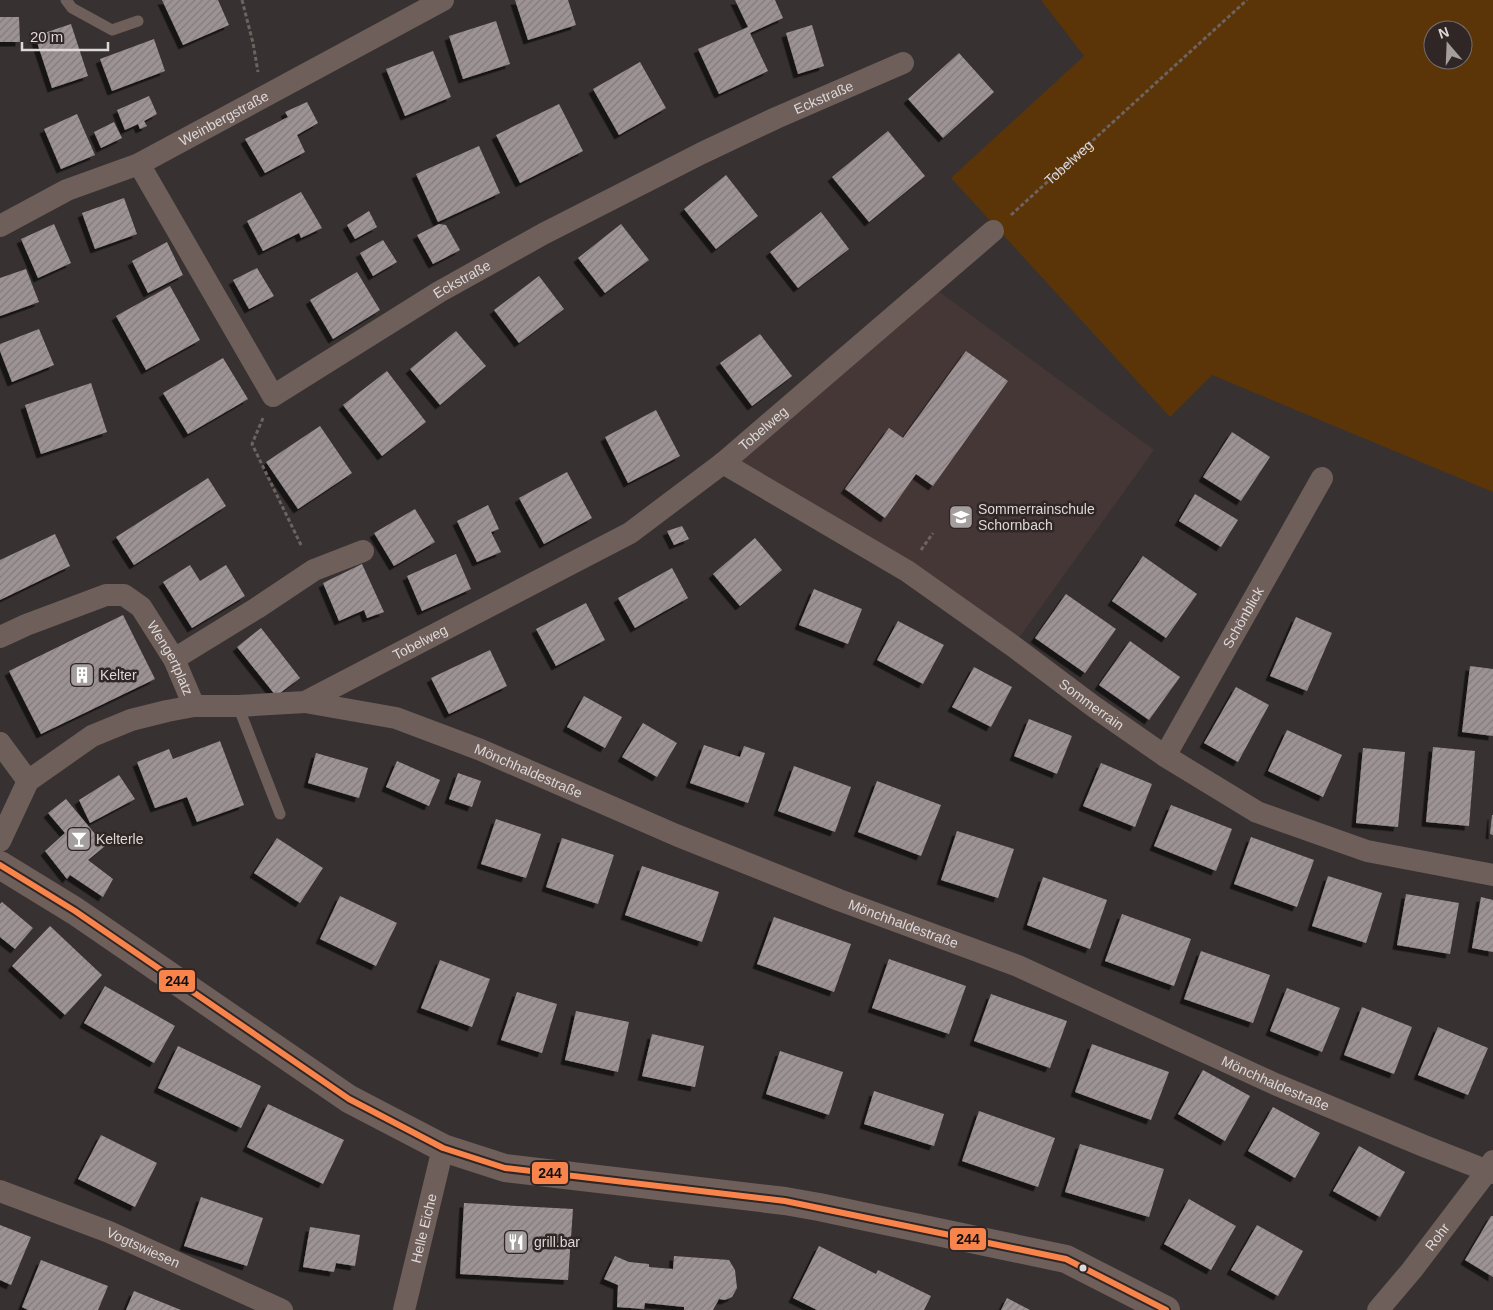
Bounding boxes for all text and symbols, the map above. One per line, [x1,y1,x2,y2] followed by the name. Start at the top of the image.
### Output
[22,20,109,52] scale bar
[1423,20,1473,70] north arrow
[1436,23,1451,42] text: N
[30,28,63,45] text: 20 m
[791,77,856,117] street label: Eckstraße
[176,87,272,149] street label: Weinbergstraße
[1041,137,1096,188] street label: Tobelweg
[430,257,493,302] street label: Eckstraße
[736,403,791,454] street label: Tobelweg
[978,501,1095,533] place label: Sommerrainschule Schornbach
[948,504,974,530] school or university icon: Sommerrainschule Schornbach
[1220,583,1267,651] street label: Schönblick
[144,618,197,698] street label: Wengertplatz
[390,621,450,663] street label: Tobelweg
[69,662,95,688] building icon: Kelter
[100,667,137,683] place label: Kelter
[1056,675,1127,733] street label: Sommerrain
[472,740,585,801] street label: Mönchhaldestraße
[66,826,92,852] bar icon: Kelterle
[96,831,144,847] place label: Kelterle
[846,896,961,951] street label: Mönchhaldestraße
[158,969,196,993] line badge: 244
[165,973,189,989] text: 244
[1219,1053,1332,1114] street label: Mönchhaldestraße
[531,1161,569,1185] line badge: 244
[538,1165,562,1181] text: 244
[408,1192,440,1265] street label: Helle Eiche
[1422,1220,1453,1254] street label: Rohr
[104,1224,182,1271] street label: Vogtswiesen
[949,1227,987,1251] line badge: 244
[503,1229,529,1255] restaurant icon: grill.bar
[956,1231,980,1247] text: 244
[534,1234,580,1250] place label: grill.bar
[1078,1263,1088,1273] unlabelled marker

